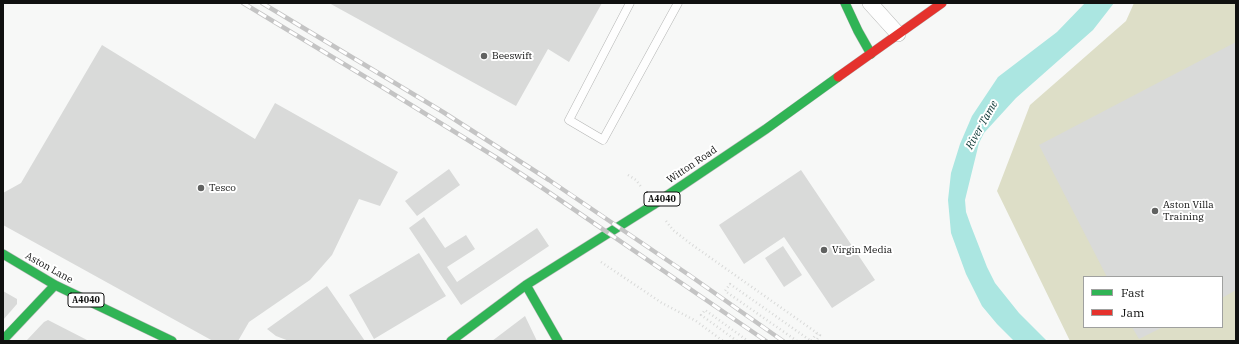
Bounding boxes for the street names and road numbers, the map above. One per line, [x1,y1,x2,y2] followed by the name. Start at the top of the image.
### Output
[665,144,719,186] street label: Witton Road
[644,192,680,206] road number: A4040
[23,250,75,286] street label: Aston Lane
[68,293,104,307] road number: A4040

